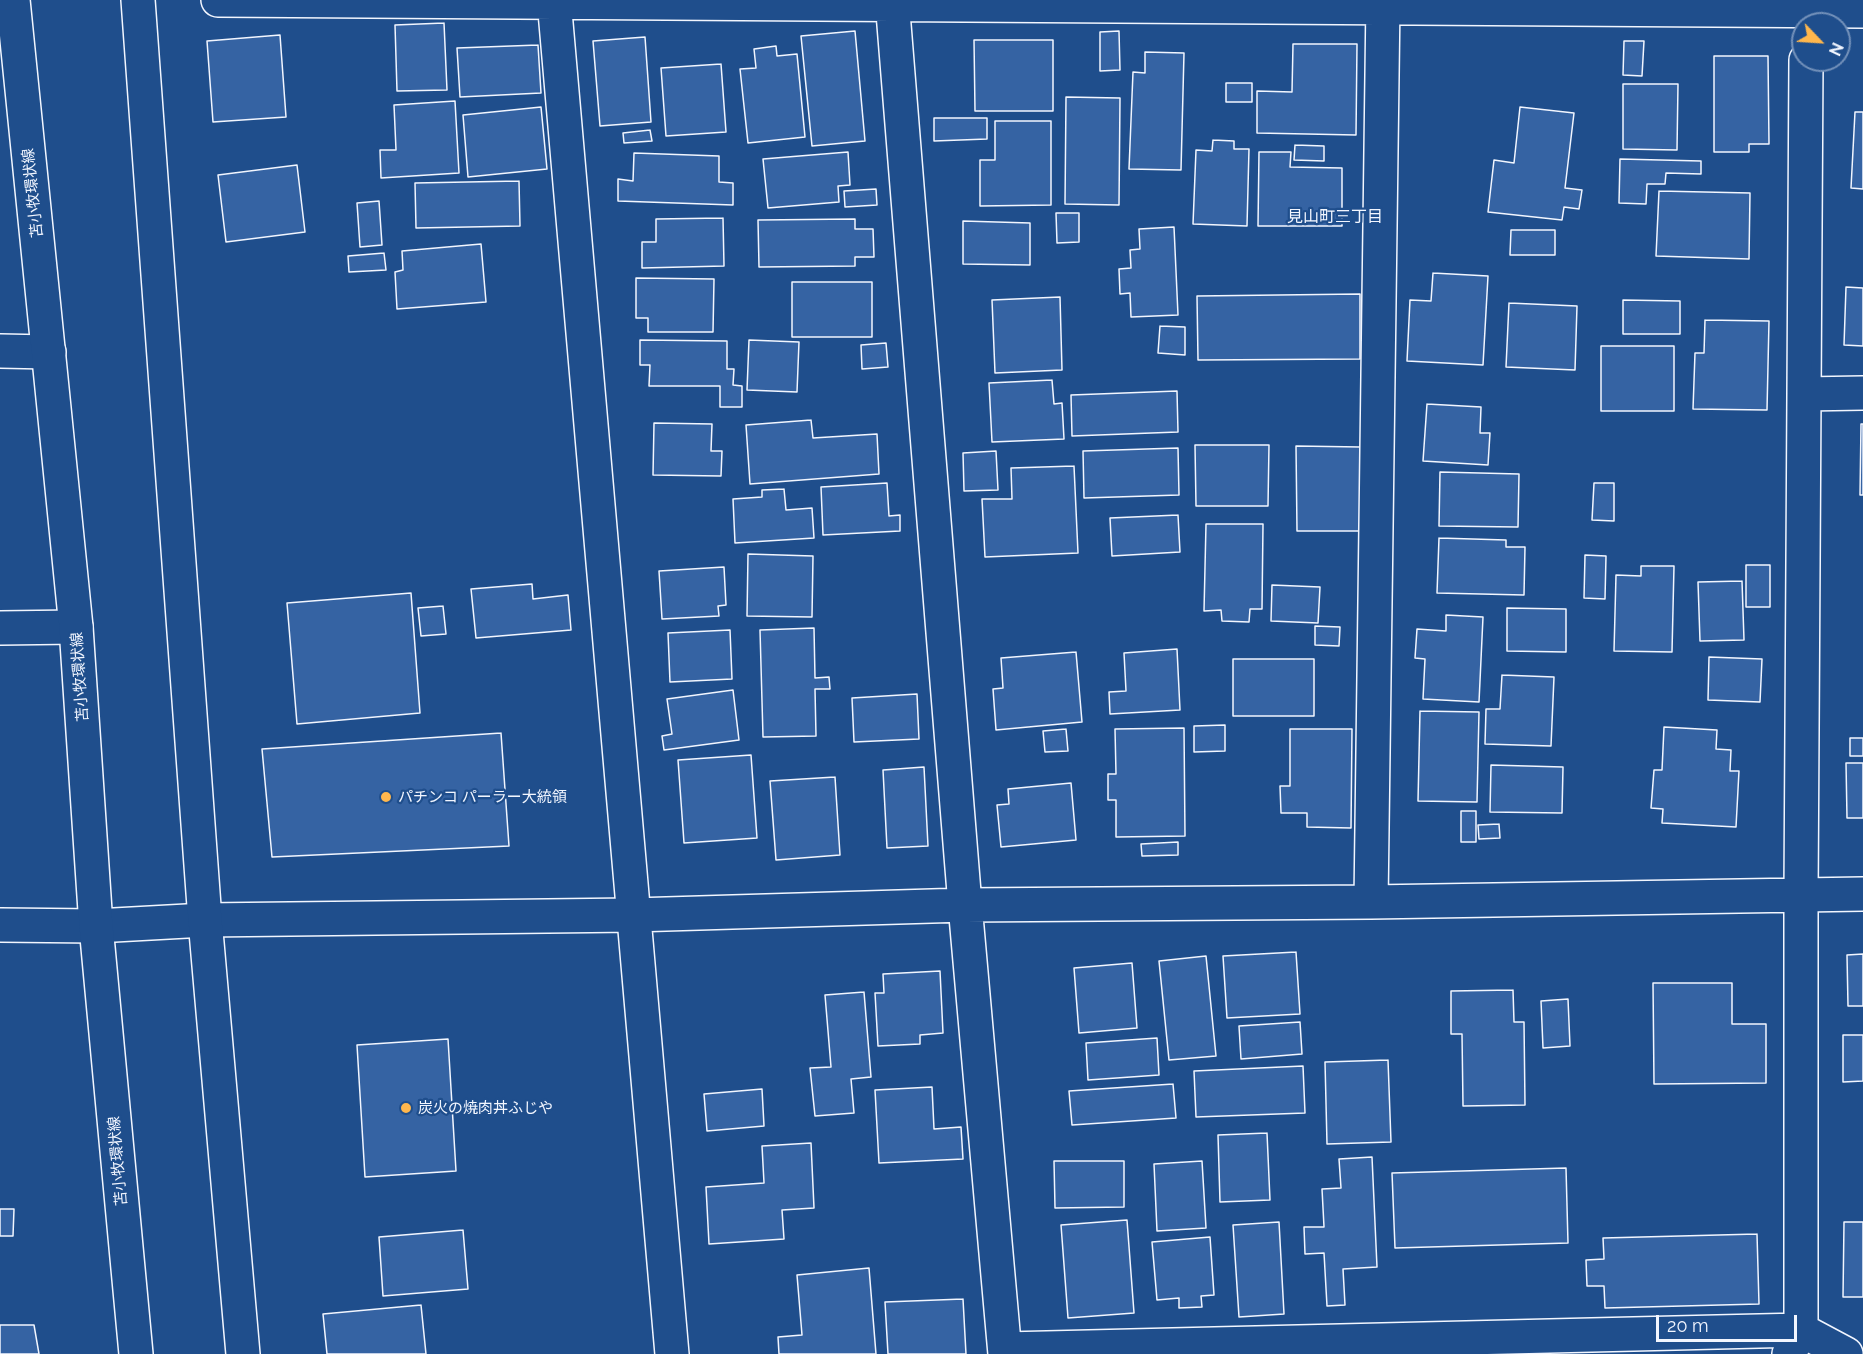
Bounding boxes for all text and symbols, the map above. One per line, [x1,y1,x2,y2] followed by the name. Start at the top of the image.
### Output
[1791,12,1851,72] north arrow
[1825,39,1847,59] text: N
[19,147,47,239] street label: 苫小牧環状線
[1287,207,1383,227] district label: 見山町三丁目
[68,631,92,723] street label: 苫小牧環状線
[398,788,567,806] place label: パチンコ パーラー大統領
[379,790,393,804] marker: パチンコ パーラー大統領
[418,1099,553,1117] place label: 炭火の焼肉丼ふじや
[399,1101,413,1115] marker: 炭火の焼肉丼ふじや
[105,1115,131,1207] street label: 苫小牧環状線
[1659,1303,1800,1341] scale bar
[1667,1315,1709,1336] text: 20 m

